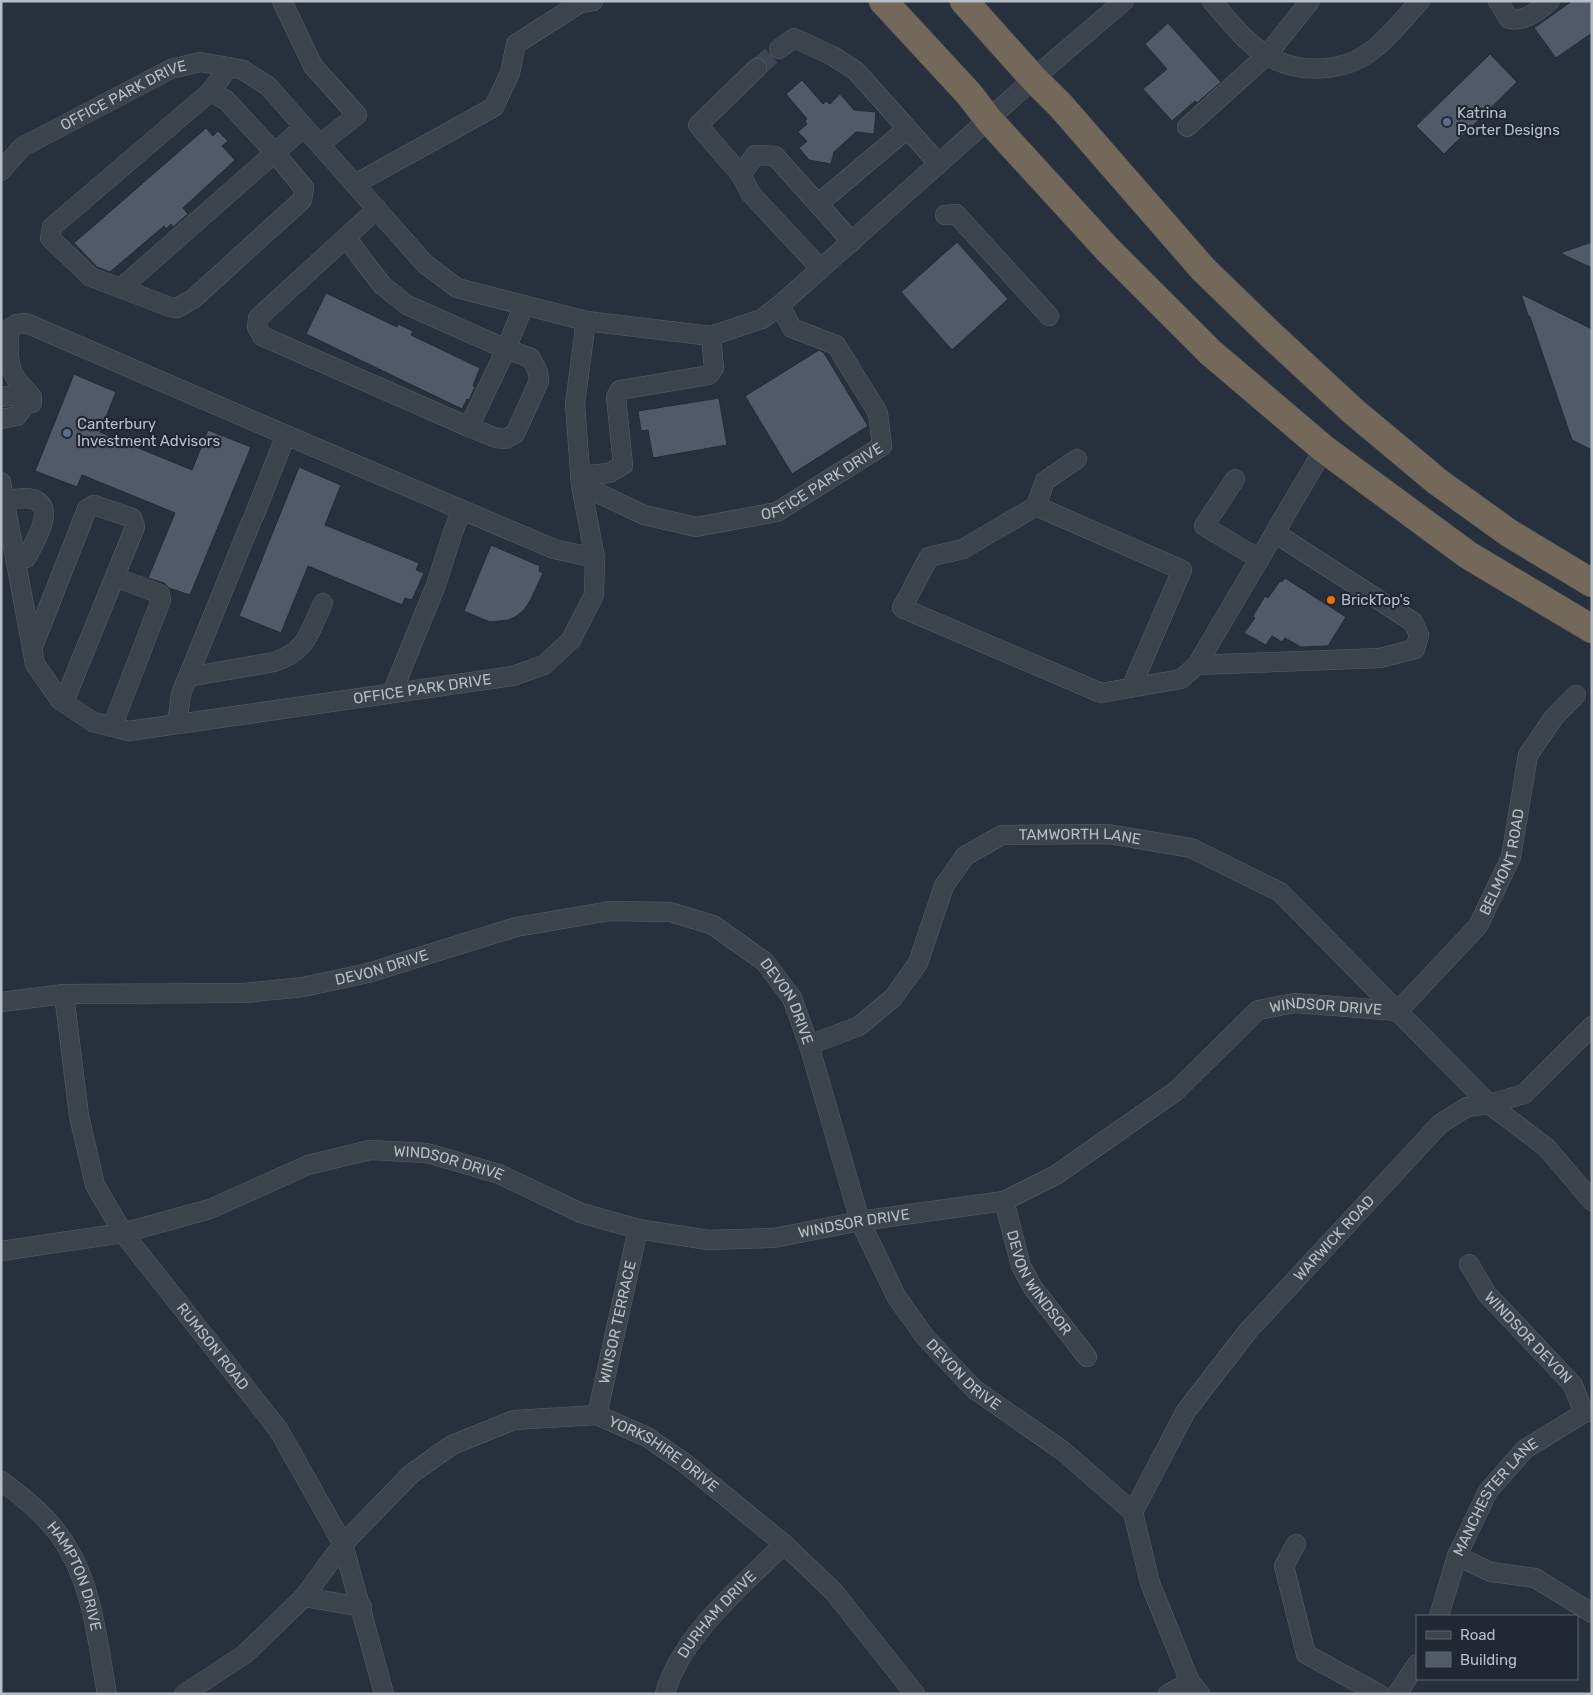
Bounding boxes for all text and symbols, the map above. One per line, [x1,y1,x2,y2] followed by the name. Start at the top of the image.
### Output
[57,57,188,134] street label: OFFICE PARK DRIVE
[1457,104,1560,139] place label: Katrina Porter Designs
[1441,116,1453,128] marker: Katrina Porter Designs
[77,415,221,450] place label: Canterbury Investment Advisors
[61,427,73,439] marker: Canterbury Investment Advisors
[759,439,886,524] street label: OFFICE PARK DRIVE
[1341,591,1411,609] place label: BrickTop's
[1325,594,1337,606] marker: BrickTop's
[352,670,492,708] street label: OFFICE PARK DRIVE
[1476,807,1528,918] street label: BELMONT ROAD
[1019,825,1142,848] street label: TAMWORTH LANE
[333,946,431,989] street label: DEVON DRIVE
[756,955,817,1047] street label: DEVON DRIVE
[1268,994,1383,1019] street label: WINDSOR DRIVE
[393,1142,507,1184] street label: WINDSOR DRIVE
[1290,1192,1378,1285] street label: WARWICK ROAD
[796,1205,911,1242] street label: WINDSOR DRIVE
[1003,1228,1076,1339] street label: DEVON WINDSOR
[595,1259,640,1385] street label: WINSOR TERRACE
[1481,1288,1576,1387] street label: WINDSOR DEVON
[173,1299,253,1394] street label: RUMSON ROAD
[922,1335,1004,1414] street label: DEVON DRIVE
[606,1412,722,1496] street label: YORKSHIRE DRIVE
[1449,1434,1541,1559] street label: MANCHESTER LANE
[43,1518,105,1632] street label: HAMPTON DRIVE
[674,1567,760,1662] street label: DURHAM DRIVE
[1416,1615,1578,1680] legend
[1460,1626,1496,1644] text: Road
[1460,1651,1517,1669] text: Building

